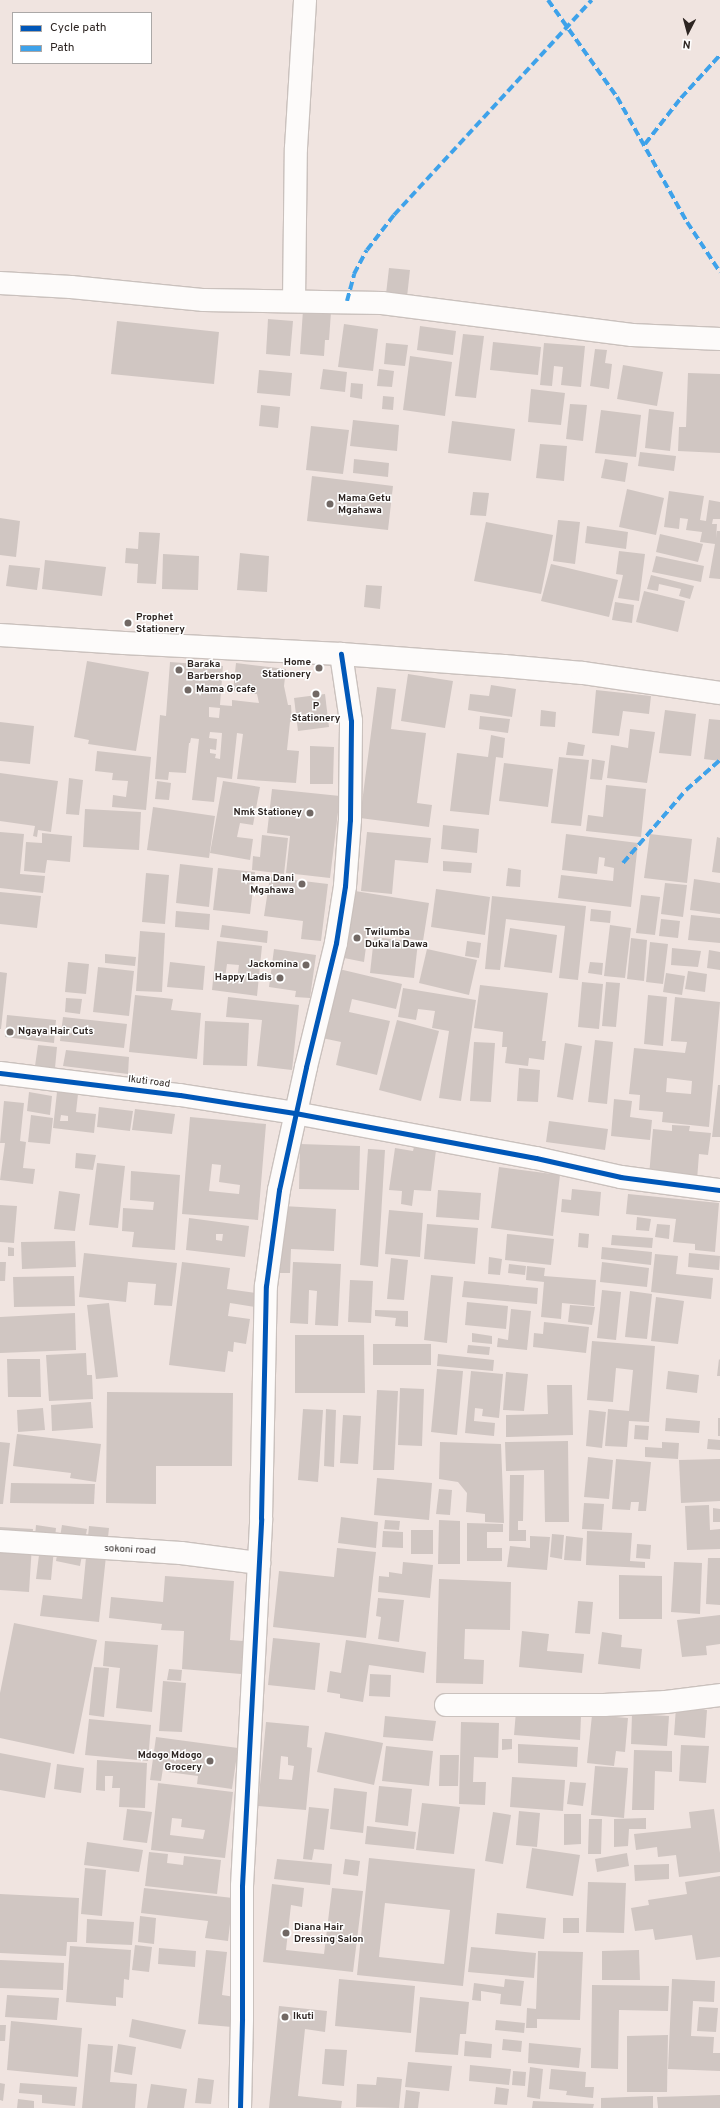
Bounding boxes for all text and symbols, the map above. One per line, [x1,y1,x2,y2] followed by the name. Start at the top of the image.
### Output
[12,12,152,64] legend
[668,12,708,52] north arrow
[50,20,107,36] text: Cycle path
[682,37,691,51] text: N
[50,40,75,56] text: Path
[338,492,391,516] place label: Mama Getu Mgahawa
[325,499,335,509] marker: Mama Getu Mgahawa
[136,611,185,634] place label: Prophet Stationery
[123,618,133,628] marker: Prophet Stationery
[262,656,311,680] place label: Home Stationery
[187,658,241,682] place label: Baraka Barbershop
[314,663,324,673] marker: Home Stationery
[174,665,184,675] marker: Baraka Barbershop
[196,684,256,696] place label: Mama G cafe
[183,685,193,695] marker: Mama G cafe
[311,689,321,699] marker: P Stationery
[292,700,340,724] place label: P Stationery
[233,807,302,819] place label: Nmk Stationey
[305,808,315,818] marker: Nmk Stationey
[242,872,294,896] place label: Mama Dani Mgahawa
[297,879,307,889] marker: Mama Dani Mgahawa
[365,926,428,950] place label: Twilumba Duka la Dawa
[352,933,362,943] marker: Twilumba Duka la Dawa
[247,959,298,971] place label: Jackomina
[301,960,311,970] marker: Jackomina
[215,972,272,984] place label: Happy Ladis
[275,973,285,983] marker: Happy Ladis
[18,1026,93,1038] place label: Ngaya Hair Cuts
[5,1027,15,1037] marker: Ngaya Hair Cuts
[127,1073,171,1091] street label: Ikuti road
[104,1543,156,1557] street label: sokoni road
[138,1749,202,1772] place label: Mdogo Mdogo Grocery
[205,1756,215,1766] marker: Mdogo Mdogo Grocery
[294,1921,364,1944] place label: Diana Hair Dressing Salon
[281,1928,291,1938] marker: Diana Hair Dressing Salon
[293,2011,314,2023] place label: Ikuti
[280,2012,290,2022] marker: Ikuti

